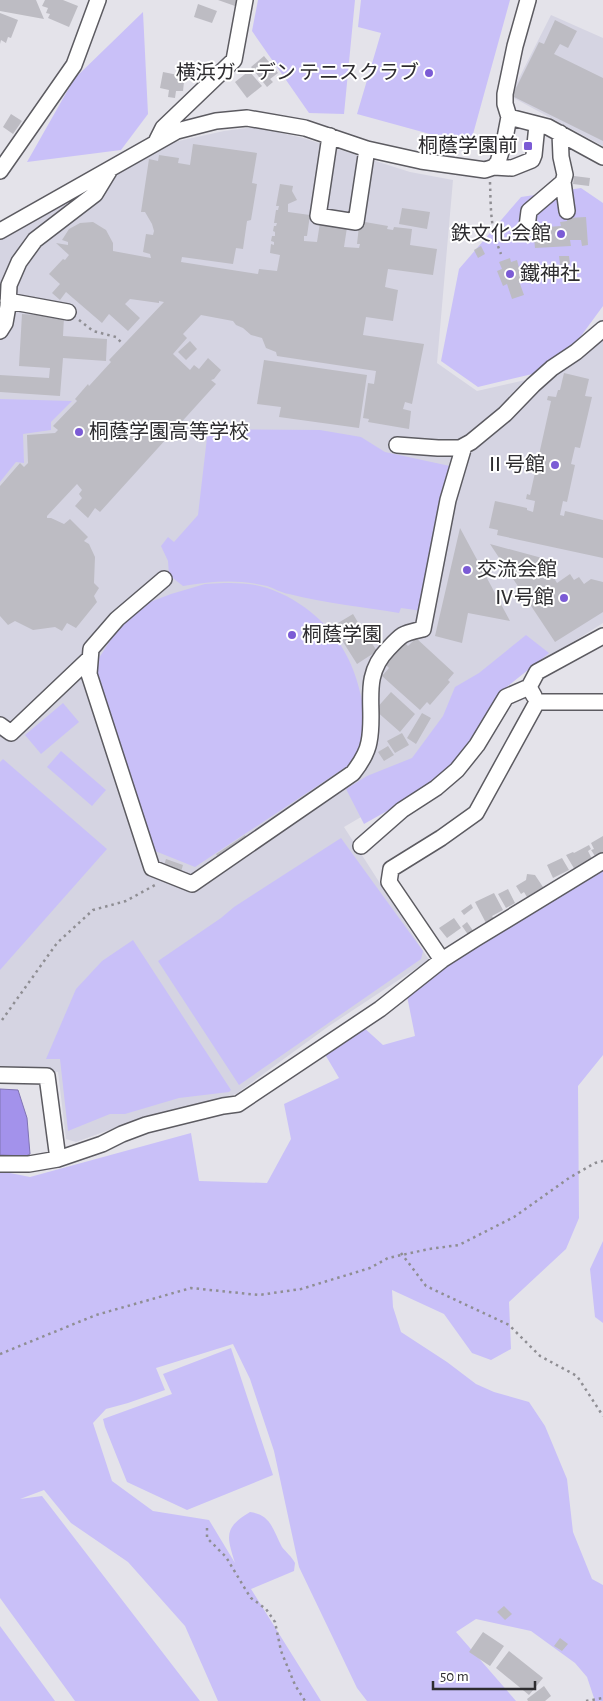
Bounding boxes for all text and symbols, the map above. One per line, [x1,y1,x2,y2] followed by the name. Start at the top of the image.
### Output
[176,61,419,83] place label: 横浜ガーデン テニスクラブ
[423,67,435,79] marker: 横浜ガーデン テニスクラブ
[418,135,518,156] place label: 桐蔭学園前
[522,140,534,152] marker: 桐蔭学園前
[451,223,551,244] place label: 鉄文化会館
[555,228,567,240] marker: 鉄文化会館
[520,263,580,284] place label: 鐵神社
[504,268,516,280] marker: 鐵神社
[89,421,249,442] place label: 桐蔭学園高等学校
[73,426,85,438] marker: 桐蔭学園高等学校
[485,454,545,475] place label: Ⅱ号館
[549,459,561,471] marker: Ⅱ号館
[477,559,557,580] place label: 交流会館
[461,564,473,576] marker: 交流会館
[494,587,554,608] place label: Ⅳ号館
[558,592,570,604] marker: Ⅳ号館
[302,624,382,645] place label: 桐蔭学園
[286,629,298,641] marker: 桐蔭学園
[433,1658,536,1690] scale bar
[440,1669,469,1684] text: 50 m

